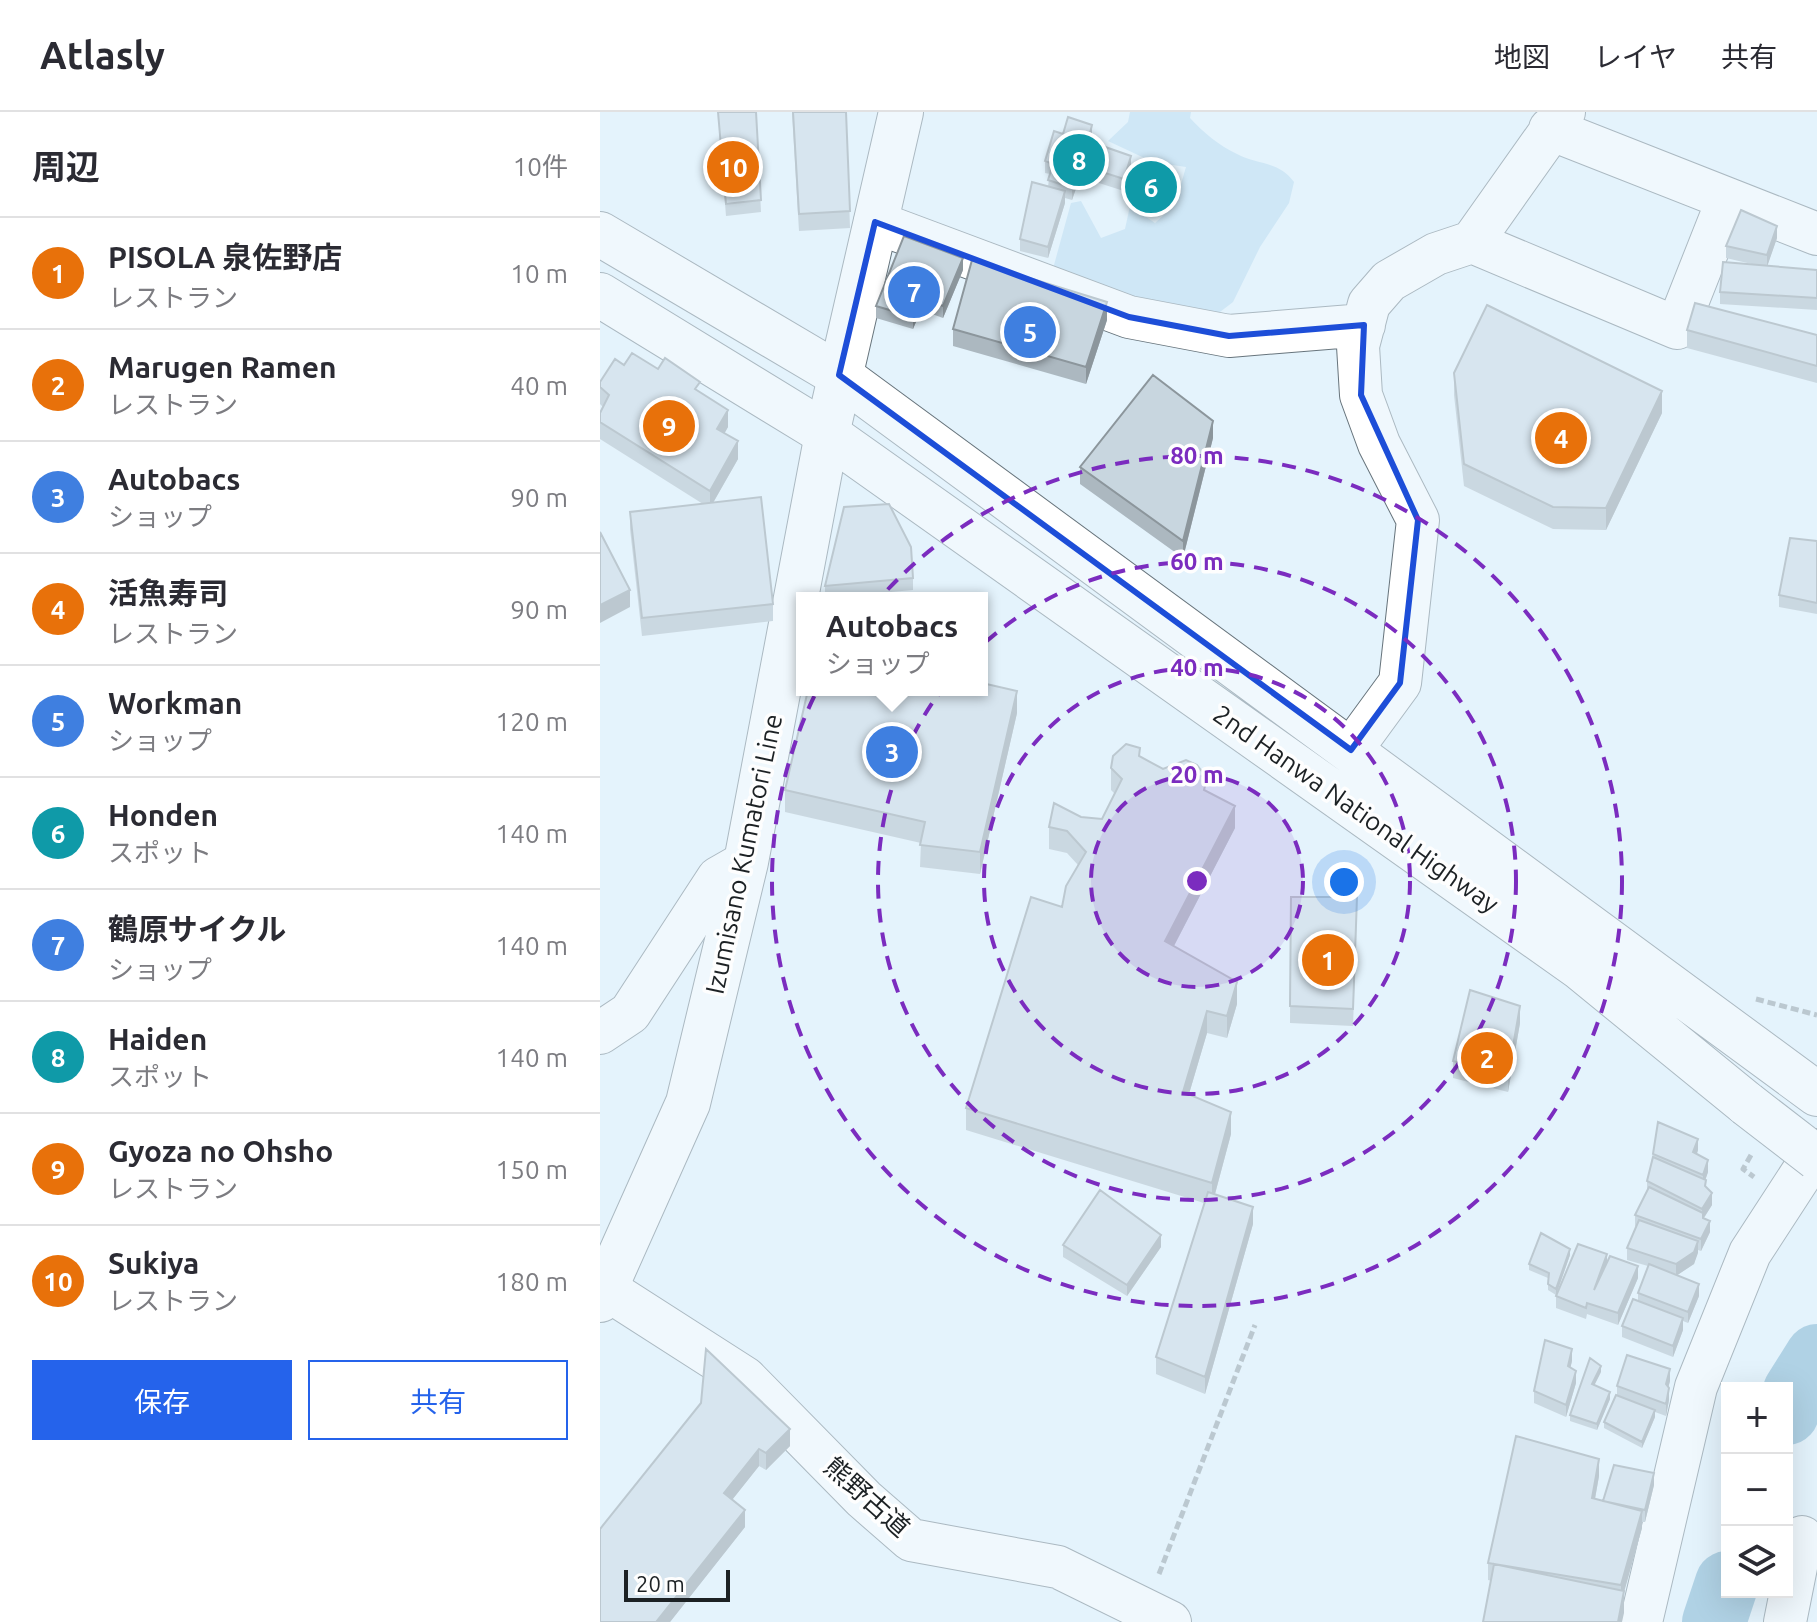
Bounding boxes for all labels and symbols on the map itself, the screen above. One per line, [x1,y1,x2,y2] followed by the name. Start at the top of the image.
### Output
[1053,130,1105,190] pin: 8
[707,137,759,197] pin: 10
[1125,157,1177,217] pin: 6
[888,262,940,322] pin: 7
[1004,302,1056,362] pin: 5
[643,396,695,456] pin: 9
[1535,408,1587,468] pin: 4
[1170,442,1224,469] text: 80 m
[1170,548,1224,575] text: 60 m
[1170,654,1224,681] text: 40 m
[1208,699,1504,918] street label: 2nd Hanwa National Highway
[700,711,787,997] street label: Izumisano Kumatori Line
[866,722,918,782] pin: 3
[1170,761,1224,788] text: 20 m
[1324,862,1364,902] your location
[1183,867,1211,895] centre of rings
[1302,930,1354,990] pin: 1
[1461,1028,1513,1088] pin: 2
[819,1451,916,1542] street label: 熊野古道
[624,1566,730,1602] scale bar

